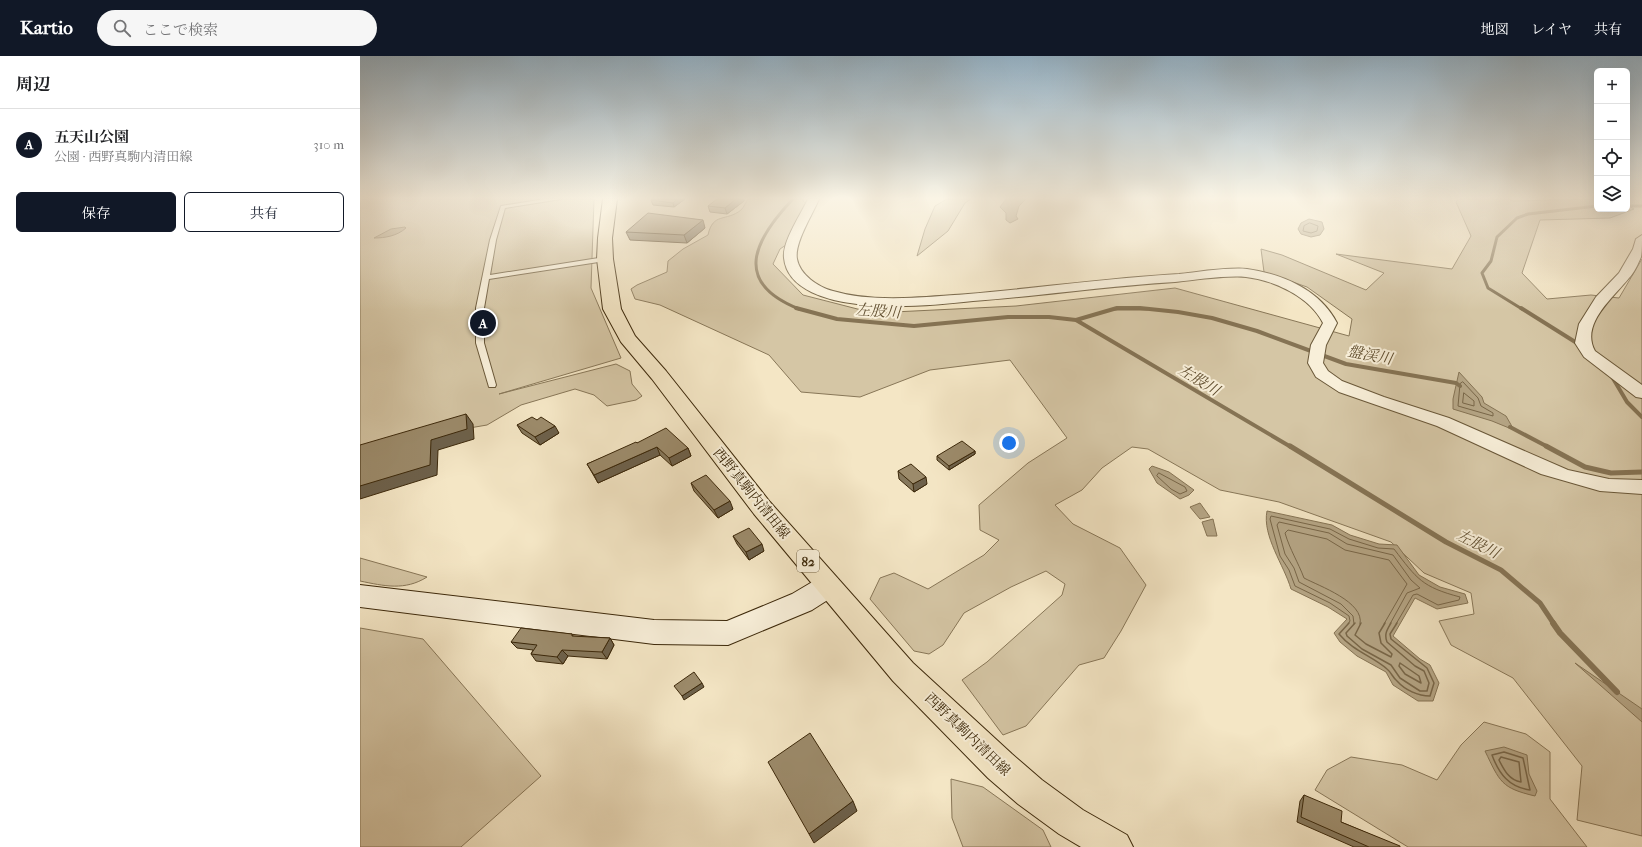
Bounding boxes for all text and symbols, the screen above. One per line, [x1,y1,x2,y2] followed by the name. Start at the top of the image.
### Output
[97,10,377,46] search box
[20,17,73,39] text: Kartio
[111,17,133,39] icon: search
[143,21,218,39] text: ここで検索
[1481,21,1509,38] text: 地図
[1531,21,1572,38] text: レイヤ
[1594,21,1622,38] text: 共有
[1594,68,1630,212] map controls
[1594,68,1630,104] button: +
[16,74,50,94] text: 周辺
[1594,104,1630,140] button: −
[54,128,129,146] text: 五天山公園
[25,137,33,152] text: A
[313,137,344,152] text: 310 m
[1594,140,1630,176] button: locate
[54,149,192,164] text: 公園 · 西野真駒内清田線
[1594,176,1630,212] button: layers
[16,192,176,232] button: 保存
[184,192,344,232] button: 共有
[855,300,903,322] water label: 左股川
[470,308,496,338] pin: A
[1346,342,1396,369] water label: 盤渓川
[1175,361,1225,400] water label: 左股川
[999,433,1019,453] your location
[710,444,793,542] street label: 西野真駒内清田線
[1454,526,1504,563] water label: 左股川
[797,550,819,572] road number: 82
[921,689,1014,779] street label: 西野真駒内清田線

